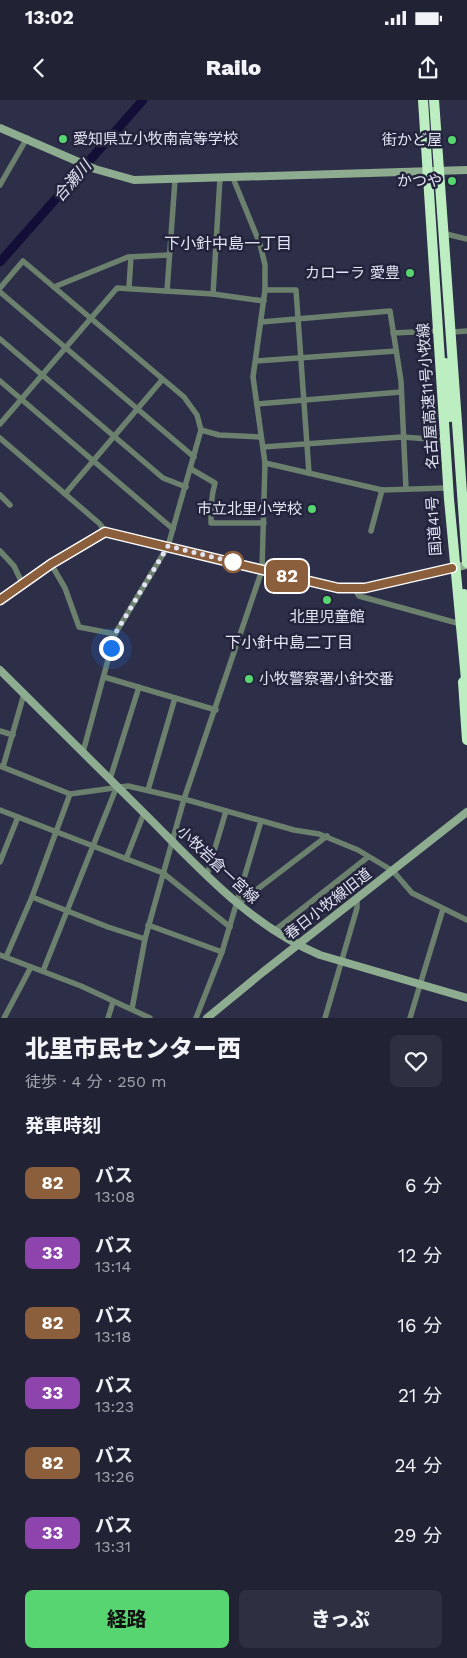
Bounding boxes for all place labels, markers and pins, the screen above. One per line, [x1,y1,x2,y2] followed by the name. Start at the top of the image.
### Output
[73,130,238,148] place label: 愛知県立小牧南高等学校
[382,131,442,149] place label: 街かど屋
[57,133,69,145] marker: 愛知県立小牧南高等学校
[446,134,458,146] marker: 街かど屋
[397,172,442,190] place label: かつや
[446,175,458,187] marker: かつや
[305,264,400,282] place label: カローラ 愛豊
[404,267,416,279] marker: カローラ 愛豊
[197,500,302,518] place label: 市立北里小学校
[306,503,318,515] marker: 市立北里小学校
[222,551,244,573] unlabelled marker
[321,594,333,606] marker: 北里児童館
[289,608,365,626] place label: 北里児童館
[259,670,394,688] place label: 小牧警察署小針交番
[243,673,255,685] marker: 小牧警察署小針交番

